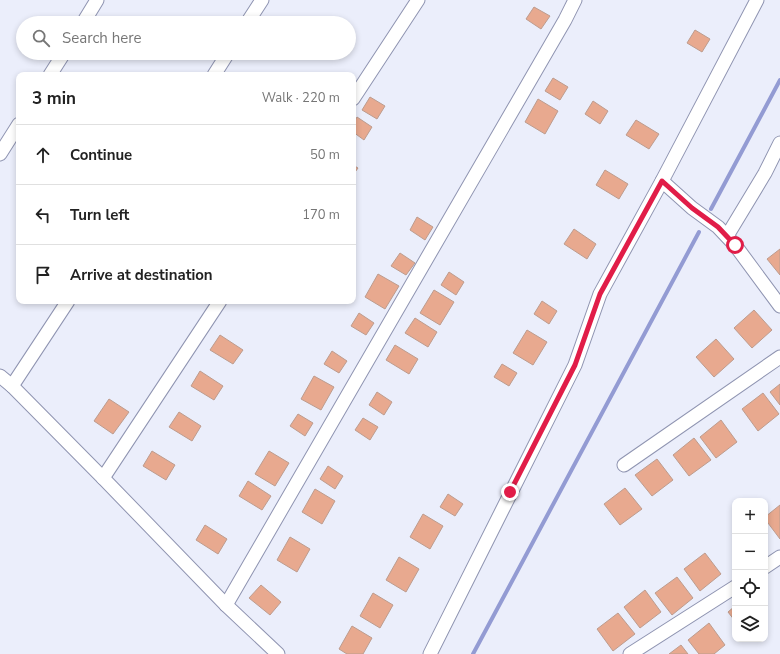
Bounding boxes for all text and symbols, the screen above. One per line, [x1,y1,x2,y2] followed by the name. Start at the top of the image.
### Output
[16,16,356,60] search box
[30,27,52,49] icon: search
[62,28,142,48] text: Search here
[32,87,76,110] text: 3 min
[262,89,340,107] text: Walk · 220 m
[32,144,54,166] icon: ahead
[70,145,132,165] text: Continue
[310,146,340,164] text: 50 m
[32,204,54,226] icon: left
[70,205,129,225] text: Turn left
[302,206,340,224] text: 170 m
[726,236,744,254] route start
[32,264,54,286] icon: arrive
[70,265,213,285] text: Arrive at destination
[501,483,519,501] route end
[732,498,768,642] map controls
[732,498,768,534] button: +
[732,534,768,570] button: −
[732,570,768,606] button: locate
[732,606,768,642] button: layers

